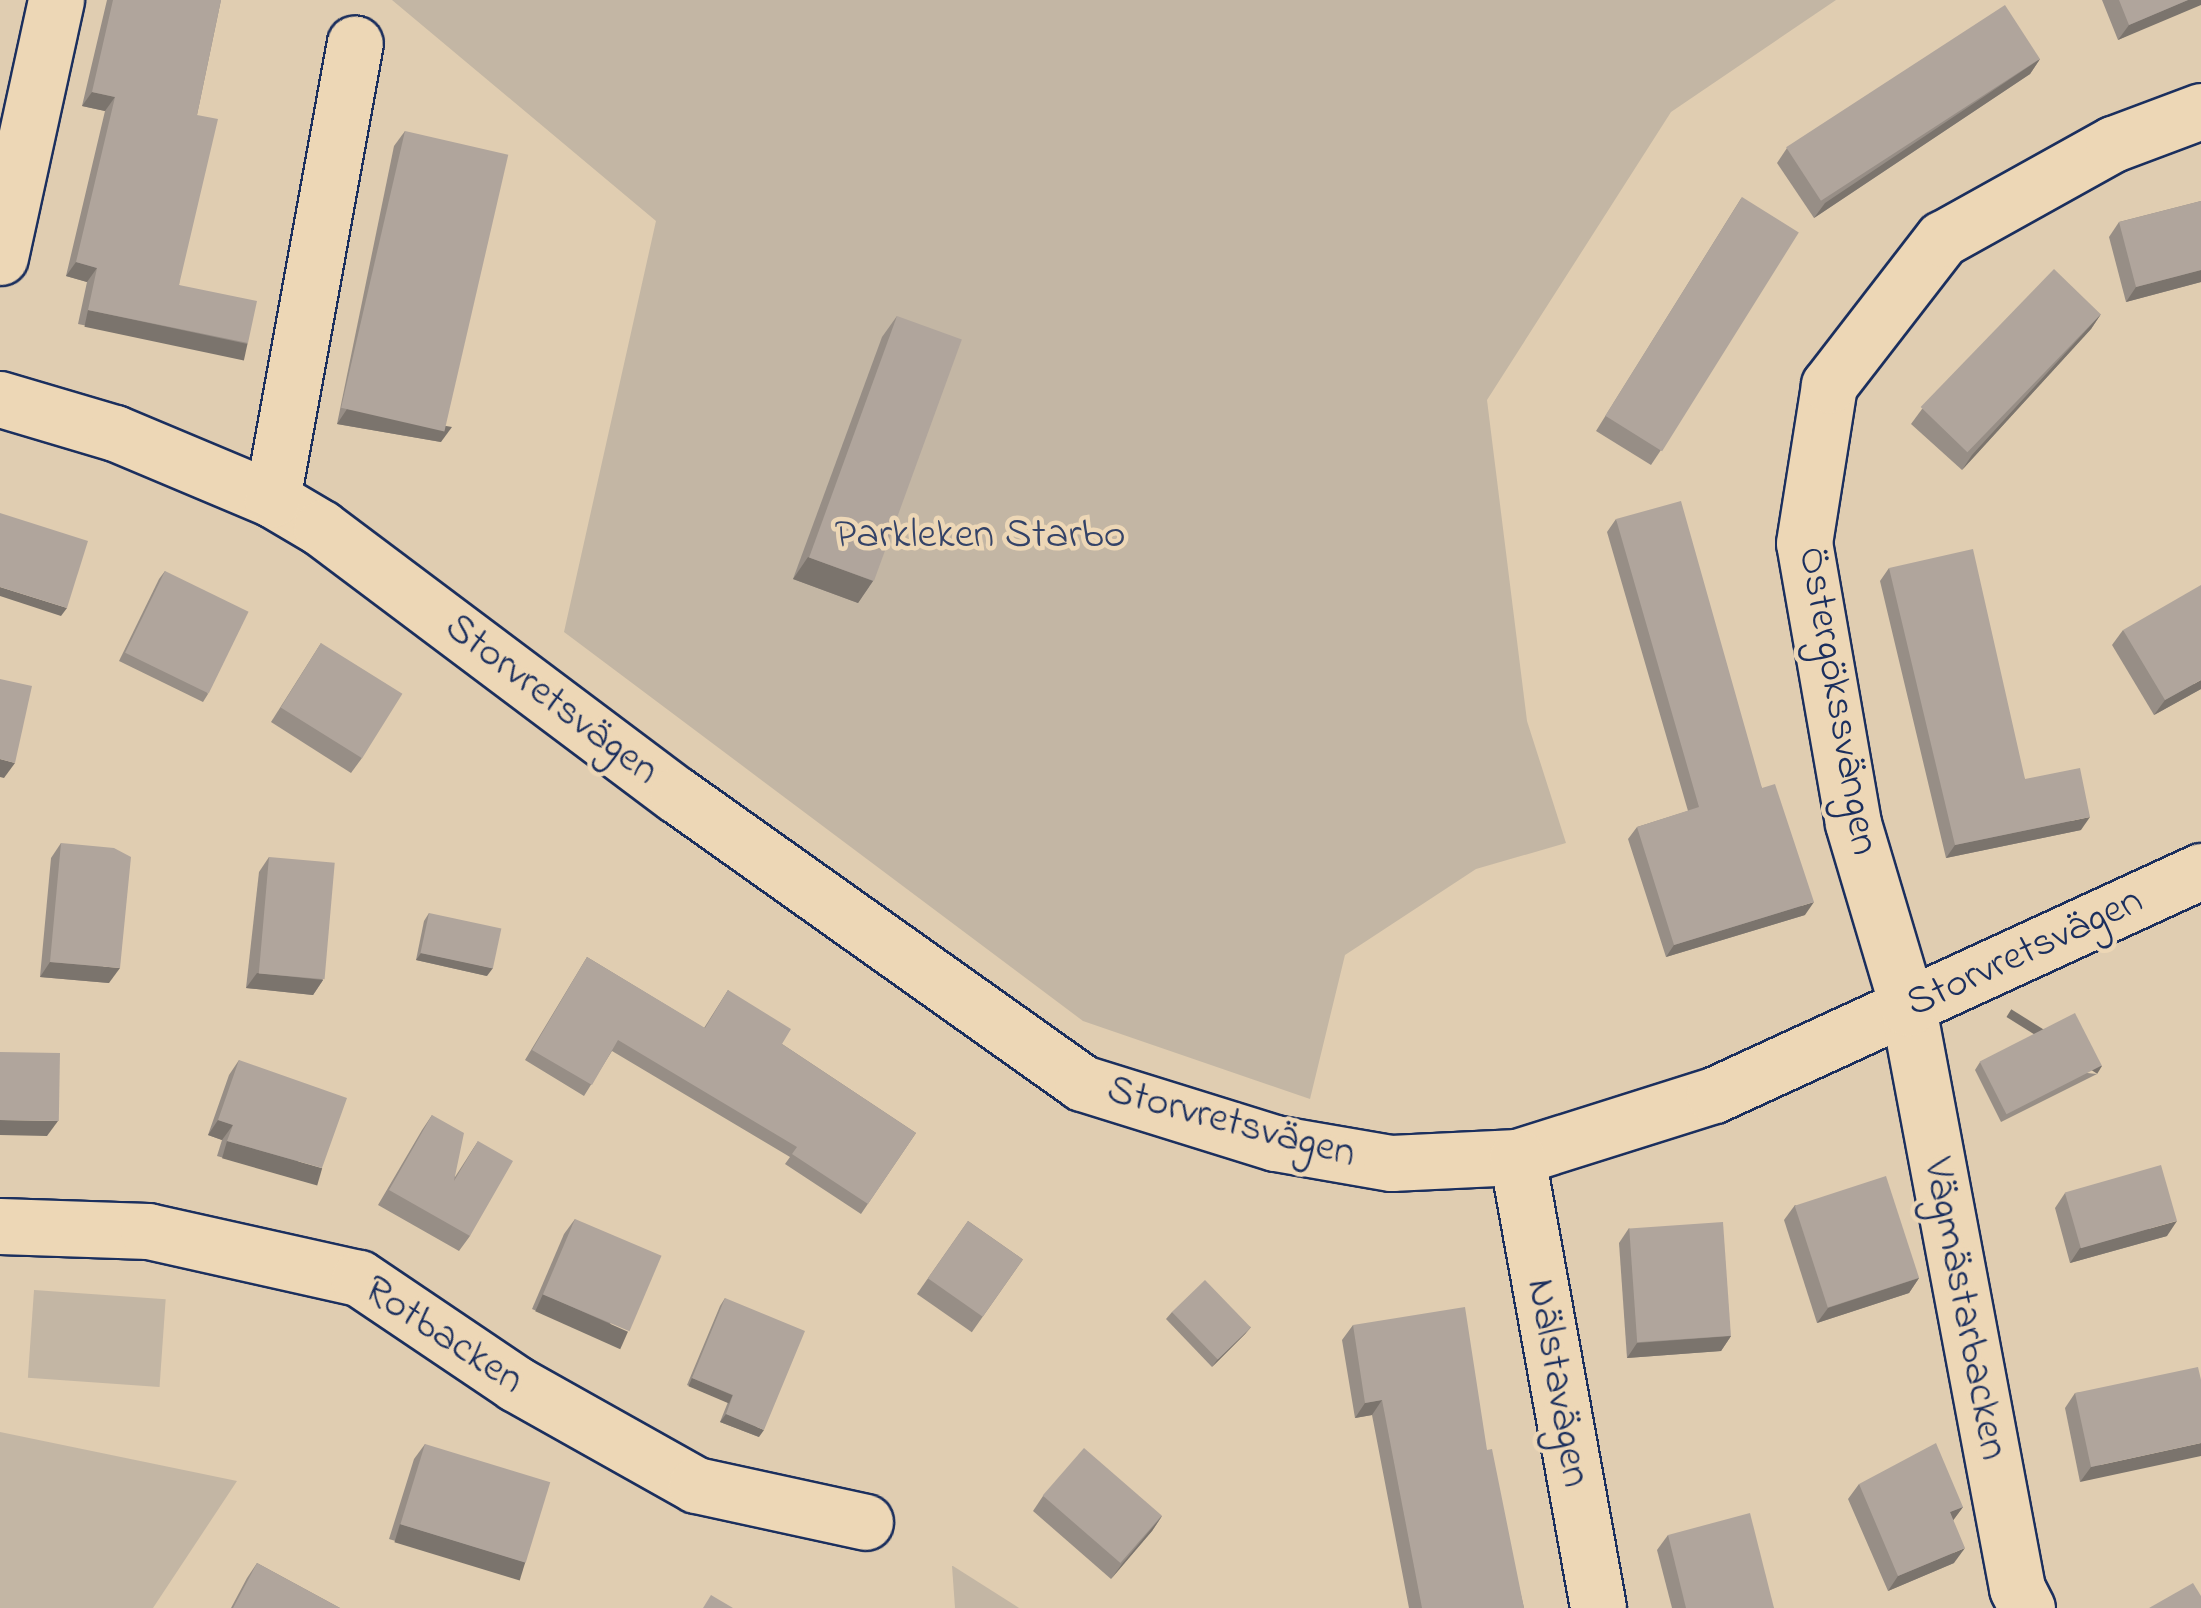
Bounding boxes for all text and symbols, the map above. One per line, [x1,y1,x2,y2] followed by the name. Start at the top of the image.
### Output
[835,511,1125,561] park label: Parkleken Starbo
[1785,543,1889,859] street label: Östergökssvängen
[434,603,668,797] street label: Storvretsvägen
[1899,876,2151,1030] street label: Storvretsvägen
[1101,1066,1361,1180] street label: Storvretsvägen
[1910,1154,2018,1464] street label: Vägmästarbacken
[354,1266,532,1406] street label: Rotbacken
[1514,1275,1600,1491] street label: Nälstavägen

